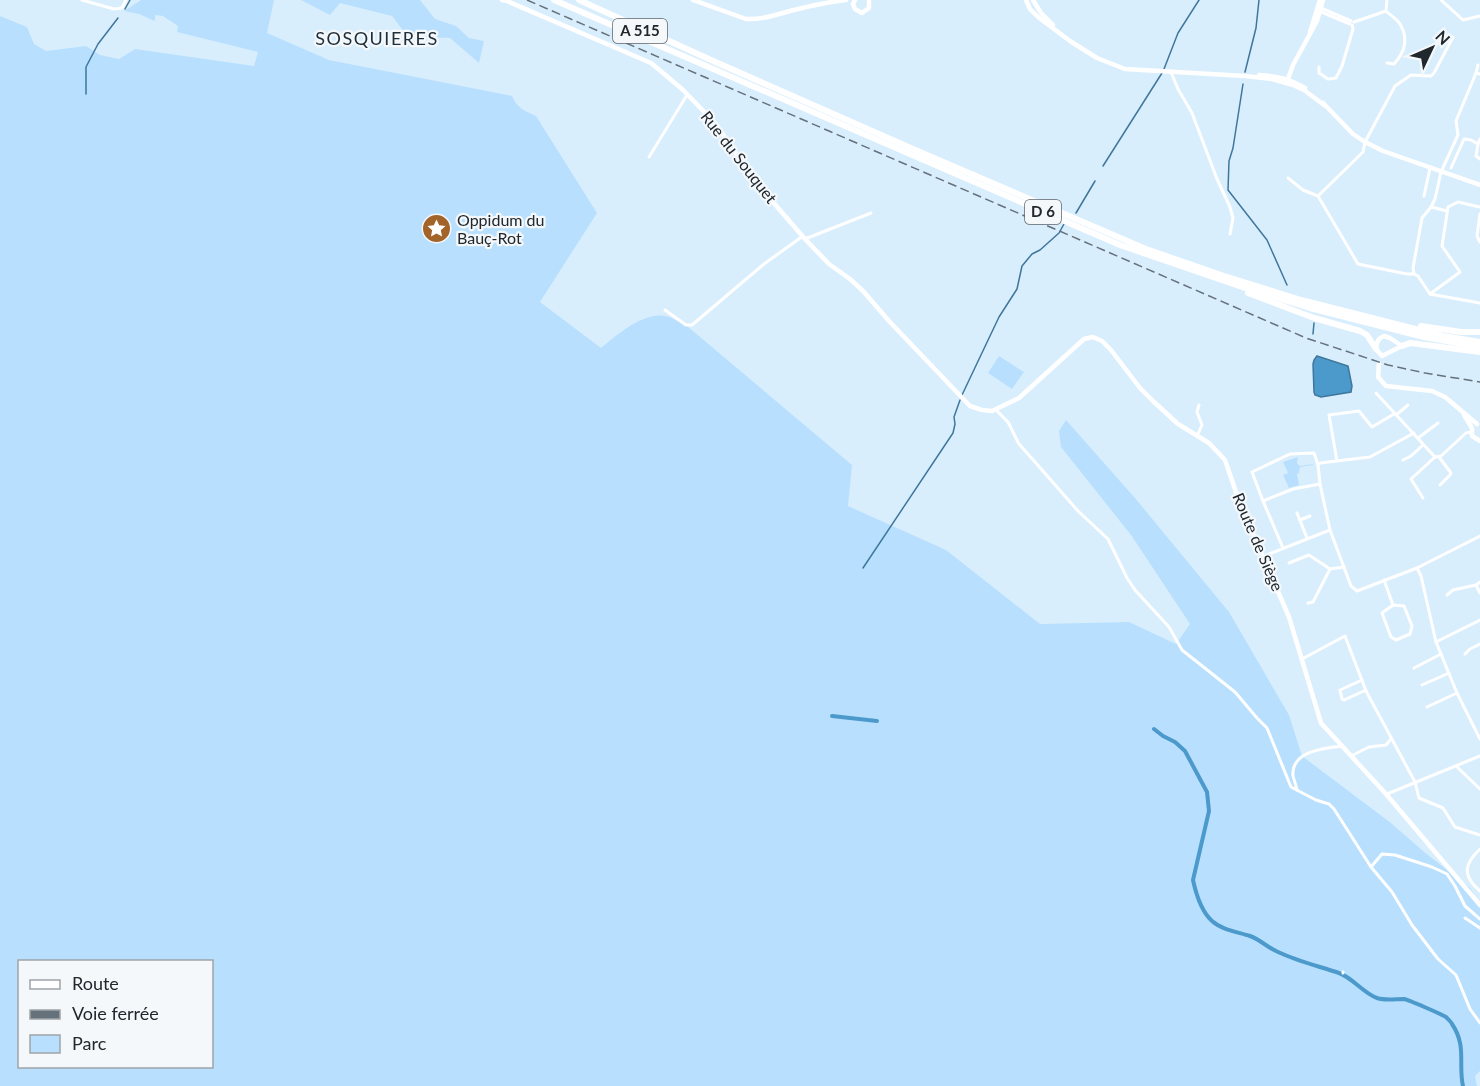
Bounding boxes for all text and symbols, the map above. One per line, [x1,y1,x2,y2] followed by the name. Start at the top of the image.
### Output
[1402,18,1462,78] north arrow
[613,19,667,43] road number: A 515
[1432,26,1454,48] text: N
[315,27,439,49] district label: SOSQUIERES
[697,107,781,207] street label: Rue du Souquet
[1025,200,1061,224] road number: D 6
[457,210,544,247] place label: Oppidum du Bauç-Rot
[420,213,452,245] place icon: Oppidum du Bauç-Rot
[1229,490,1288,594] street label: Route de Siège
[18,960,213,1068] legend
[72,972,119,994] text: Route
[72,1002,159,1024] text: Voie ferrée
[72,1032,107,1054] text: Parc

